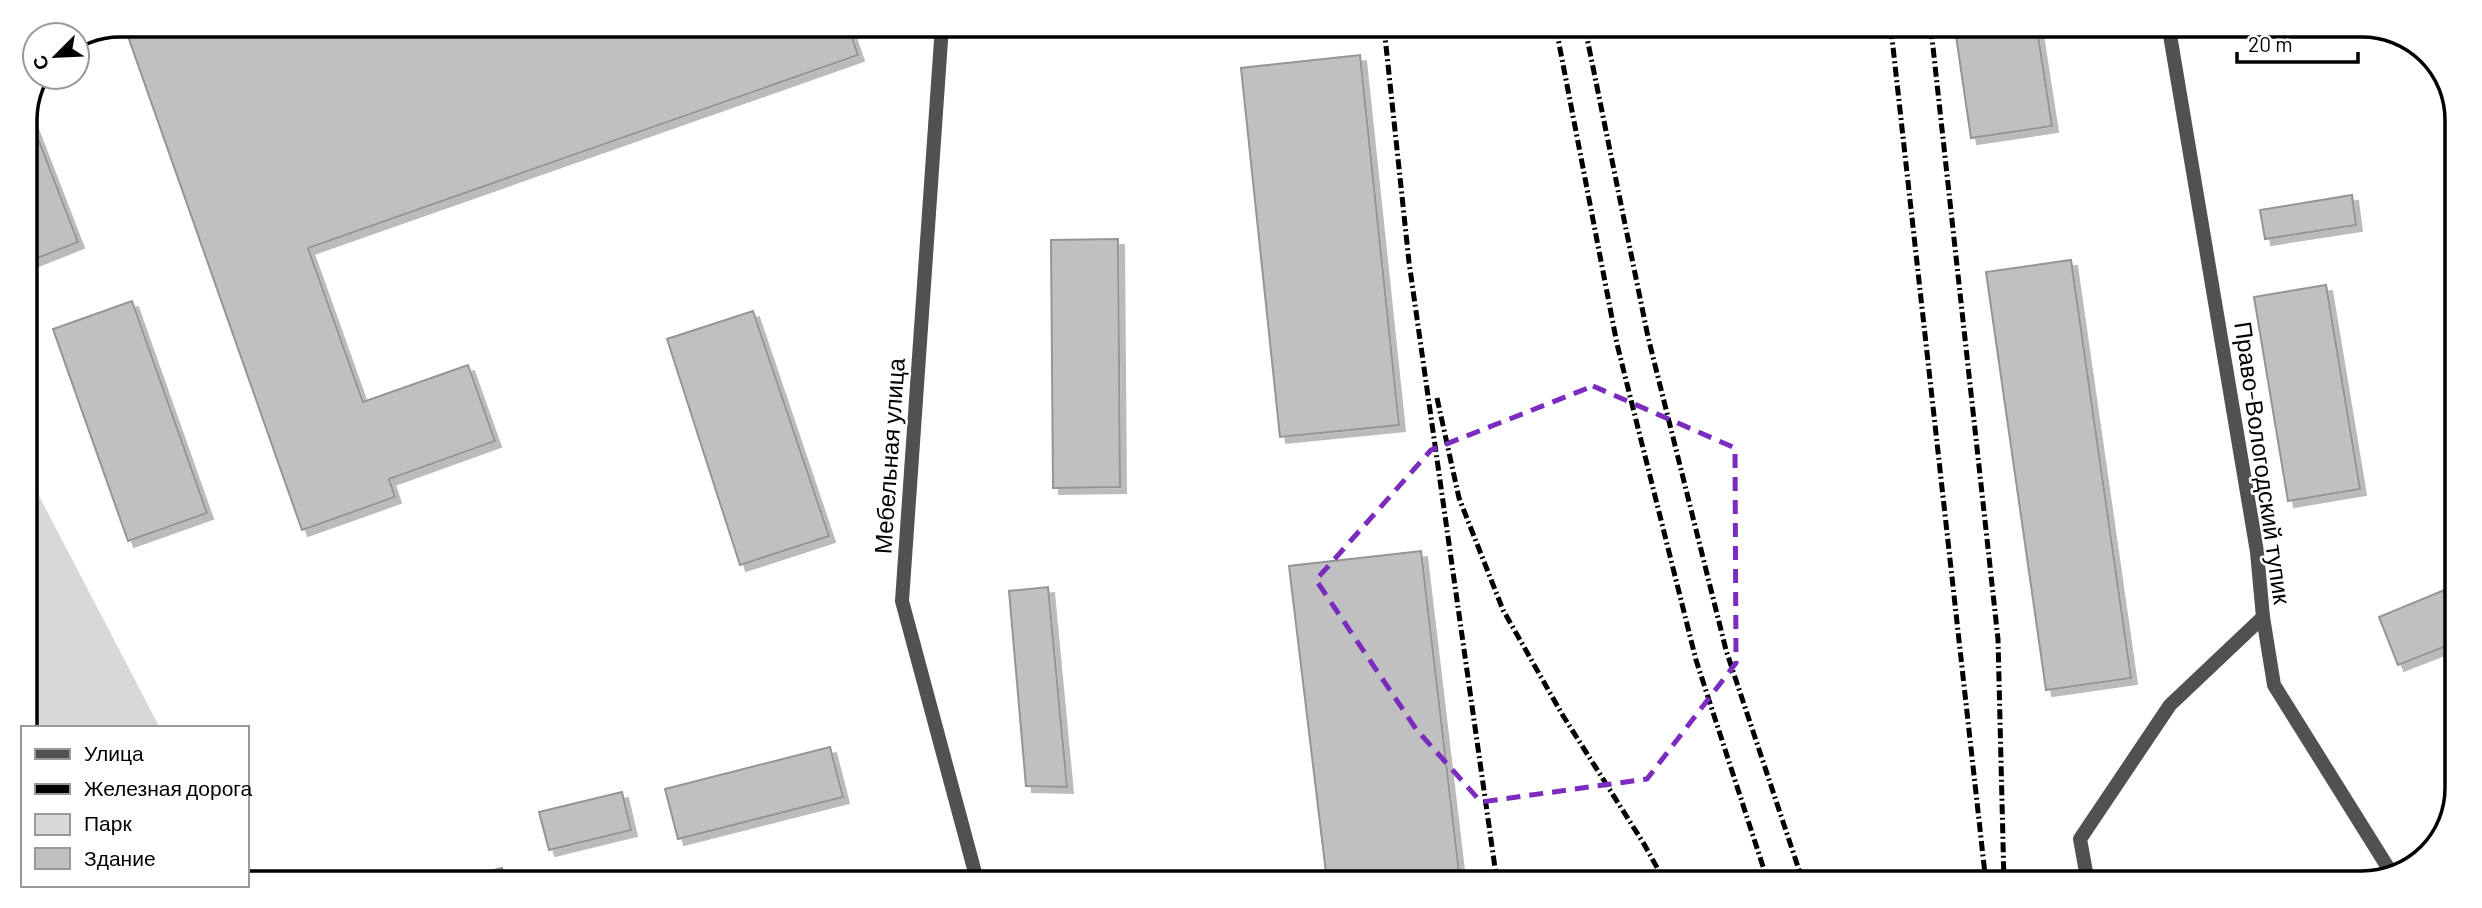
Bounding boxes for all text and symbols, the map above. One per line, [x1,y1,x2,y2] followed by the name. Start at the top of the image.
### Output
[21,21,91,91] north arrow
[2237,21,2358,65] scale bar
[2248,31,2293,56] text: 20 m
[27,52,53,74] text: С
[2229,320,2298,606] street label: Право-Вологодский тупик
[867,356,910,555] street label: Мебельная улица
[21,726,248,887] legend
[84,740,144,765] text: Улица
[84,775,253,800] text: Железная дорога
[84,810,132,835] text: Парк
[84,845,156,870] text: Здание

